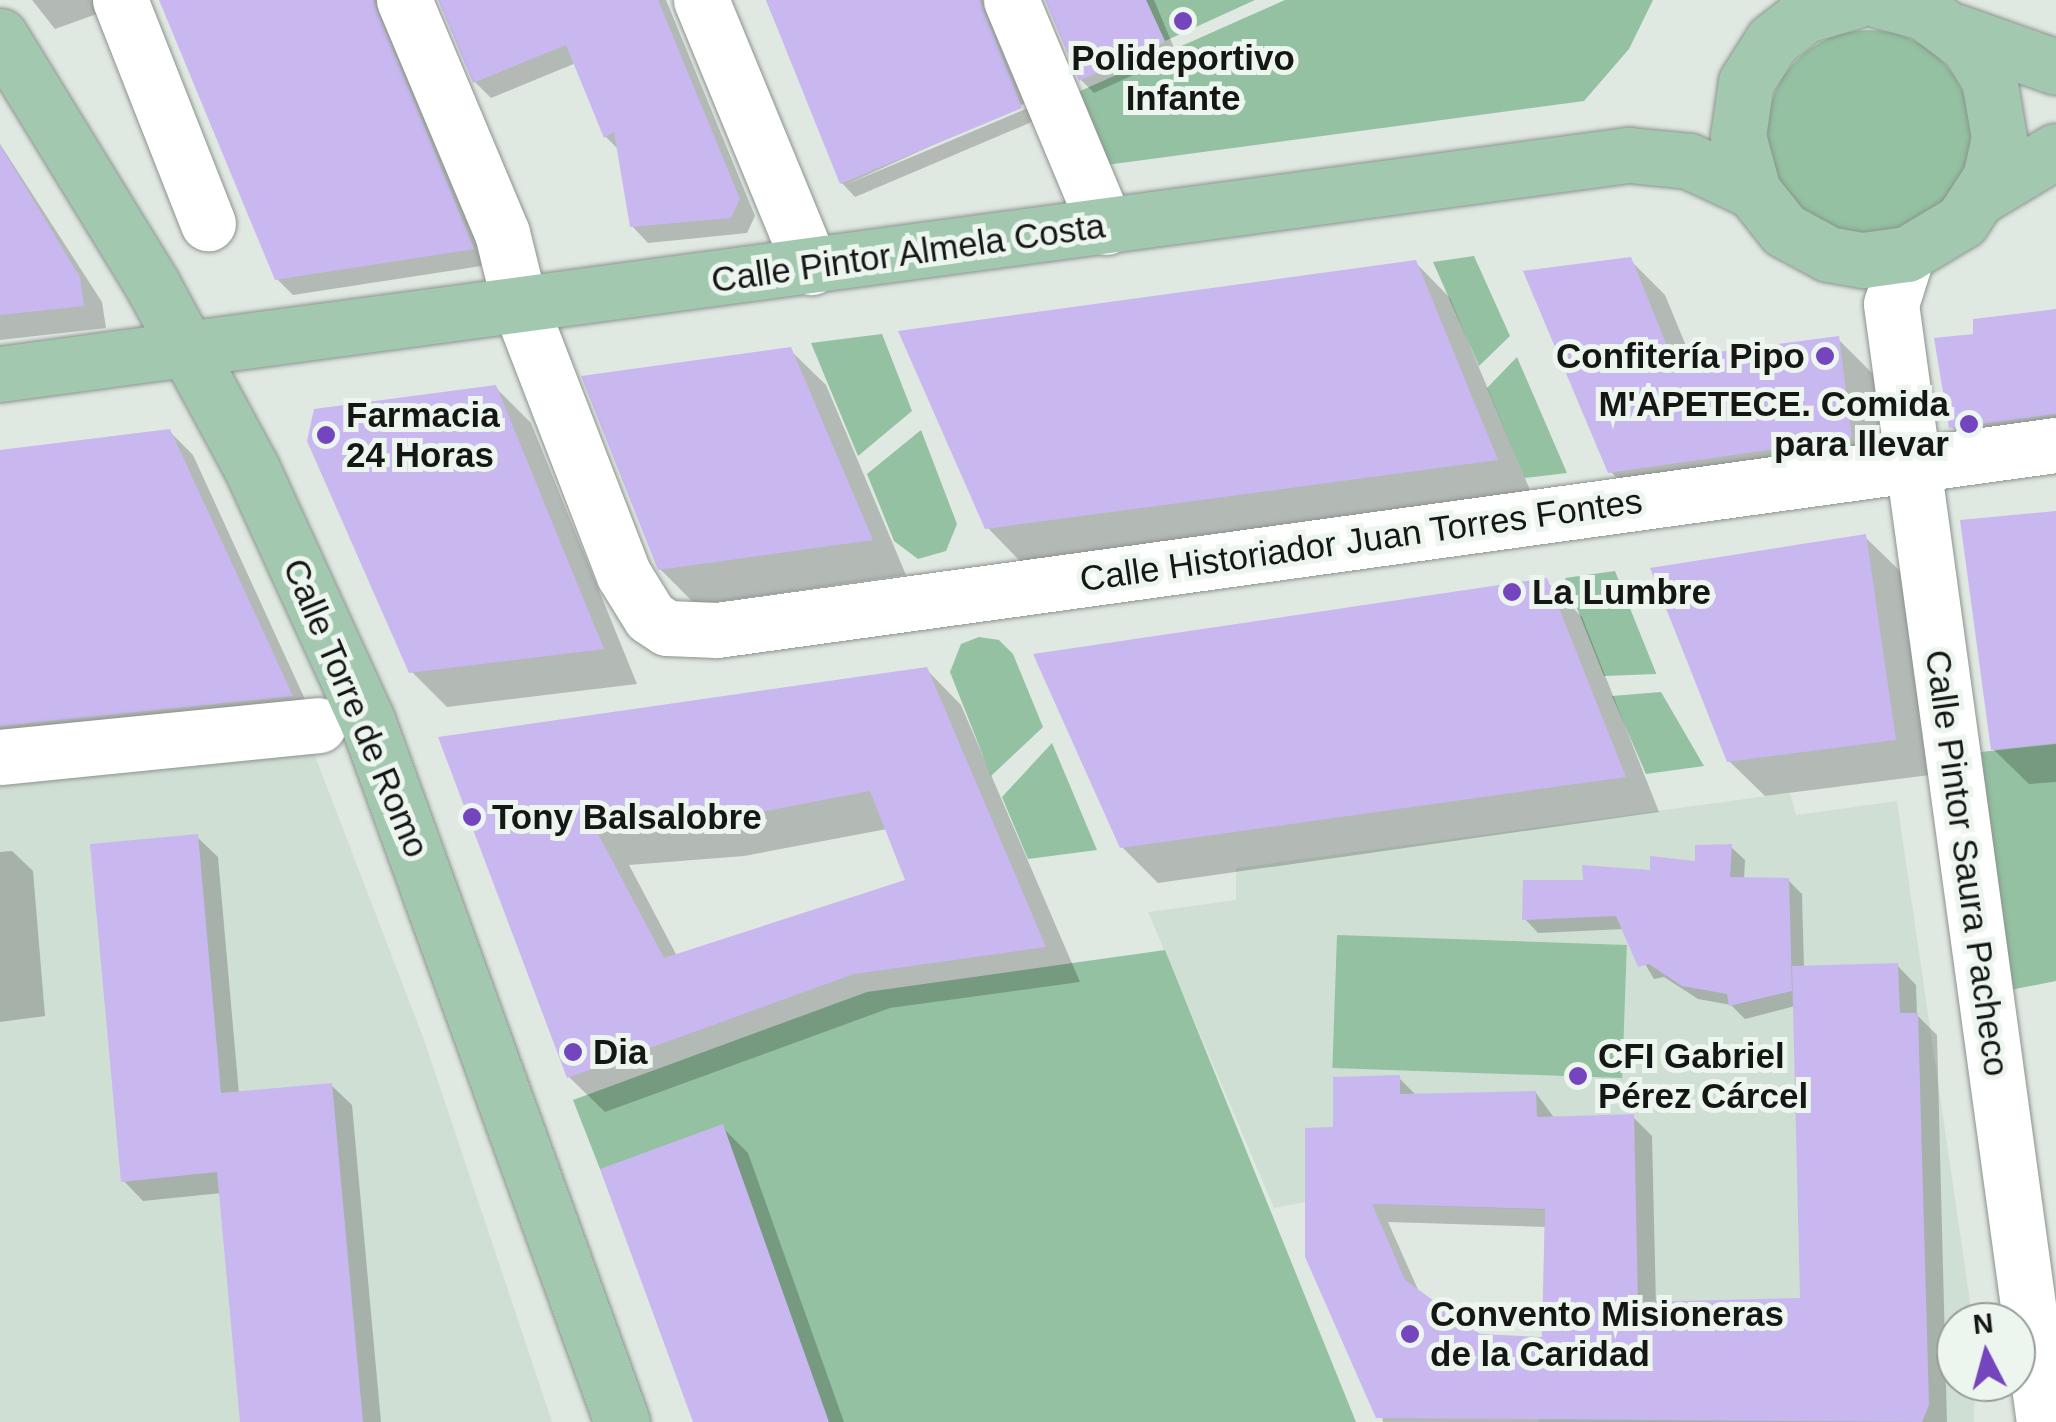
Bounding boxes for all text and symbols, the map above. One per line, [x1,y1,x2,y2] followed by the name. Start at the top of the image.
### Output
[1172,10,1194,32] marker: Polideportivo Infante
[1071,37,1295,119] place label: Polideportivo Infante
[708,204,1108,302] street label: Calle Pintor Almela Costa
[1556,335,1805,377] place label: Confitería Pipo
[1814,345,1836,367] marker: Confitería Pipo
[1598,383,1949,465] place label: M'APETECE. Comida para llevar
[346,394,500,476] place label: Farmacia 24 Horas
[1958,413,1980,435] marker: M'APETECE. Comida para llevar
[315,424,337,446] marker: Farmacia 24 Horas
[1077,480,1645,600] street label: Calle Historiador Juan Torres Fontes
[274,552,438,864] street label: Calle Torre de Romo
[1532,571,1711,613] place label: La Lumbre
[1501,581,1523,603] marker: La Lumbre
[1916,647,2018,1079] street label: Calle Pintor Saura Pacheco
[492,796,762,838] place label: Tony Balsalobre
[461,806,483,828] marker: Tony Balsalobre
[593,1031,647,1073] place label: Dia
[1598,1035,1808,1117] place label: CFI Gabriel Pérez Cárcel
[562,1041,584,1063] marker: Dia
[1567,1065,1589,1087] marker: CFI Gabriel Pérez Cárcel
[1430,1293,1784,1375] place label: Convento Misioneras de la Caridad
[1936,1302,2036,1402] north arrow
[1971,1307,1995,1340] text: N
[1399,1323,1421,1345] marker: Convento Misioneras de la Caridad

